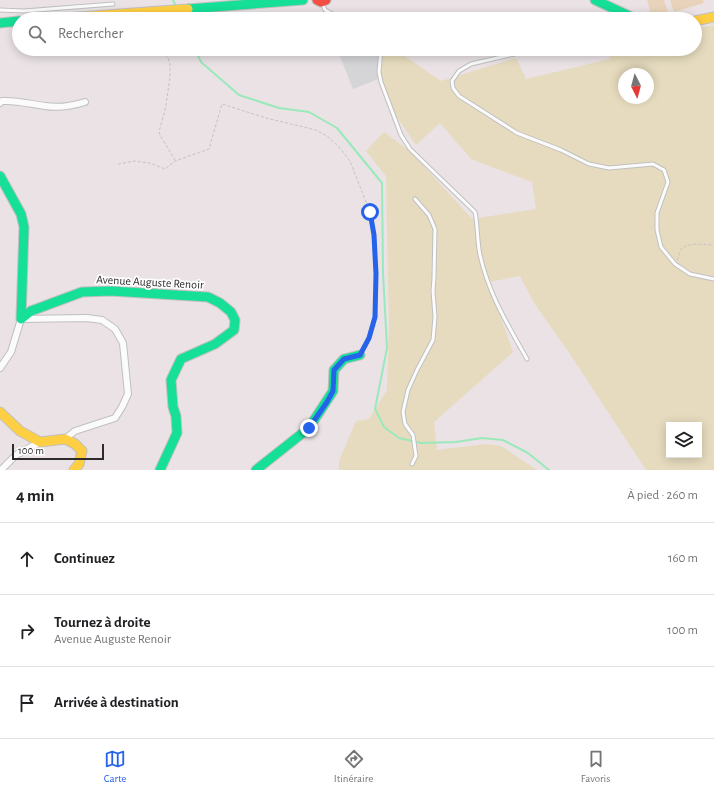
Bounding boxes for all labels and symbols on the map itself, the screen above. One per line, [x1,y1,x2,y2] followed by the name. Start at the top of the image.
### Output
[618,68,654,104] north arrow
[361,203,379,221] route start
[96,273,204,291] street label: Avenue Auguste Renoir
[300,419,318,437] route end
[12,442,104,461] scale bar

